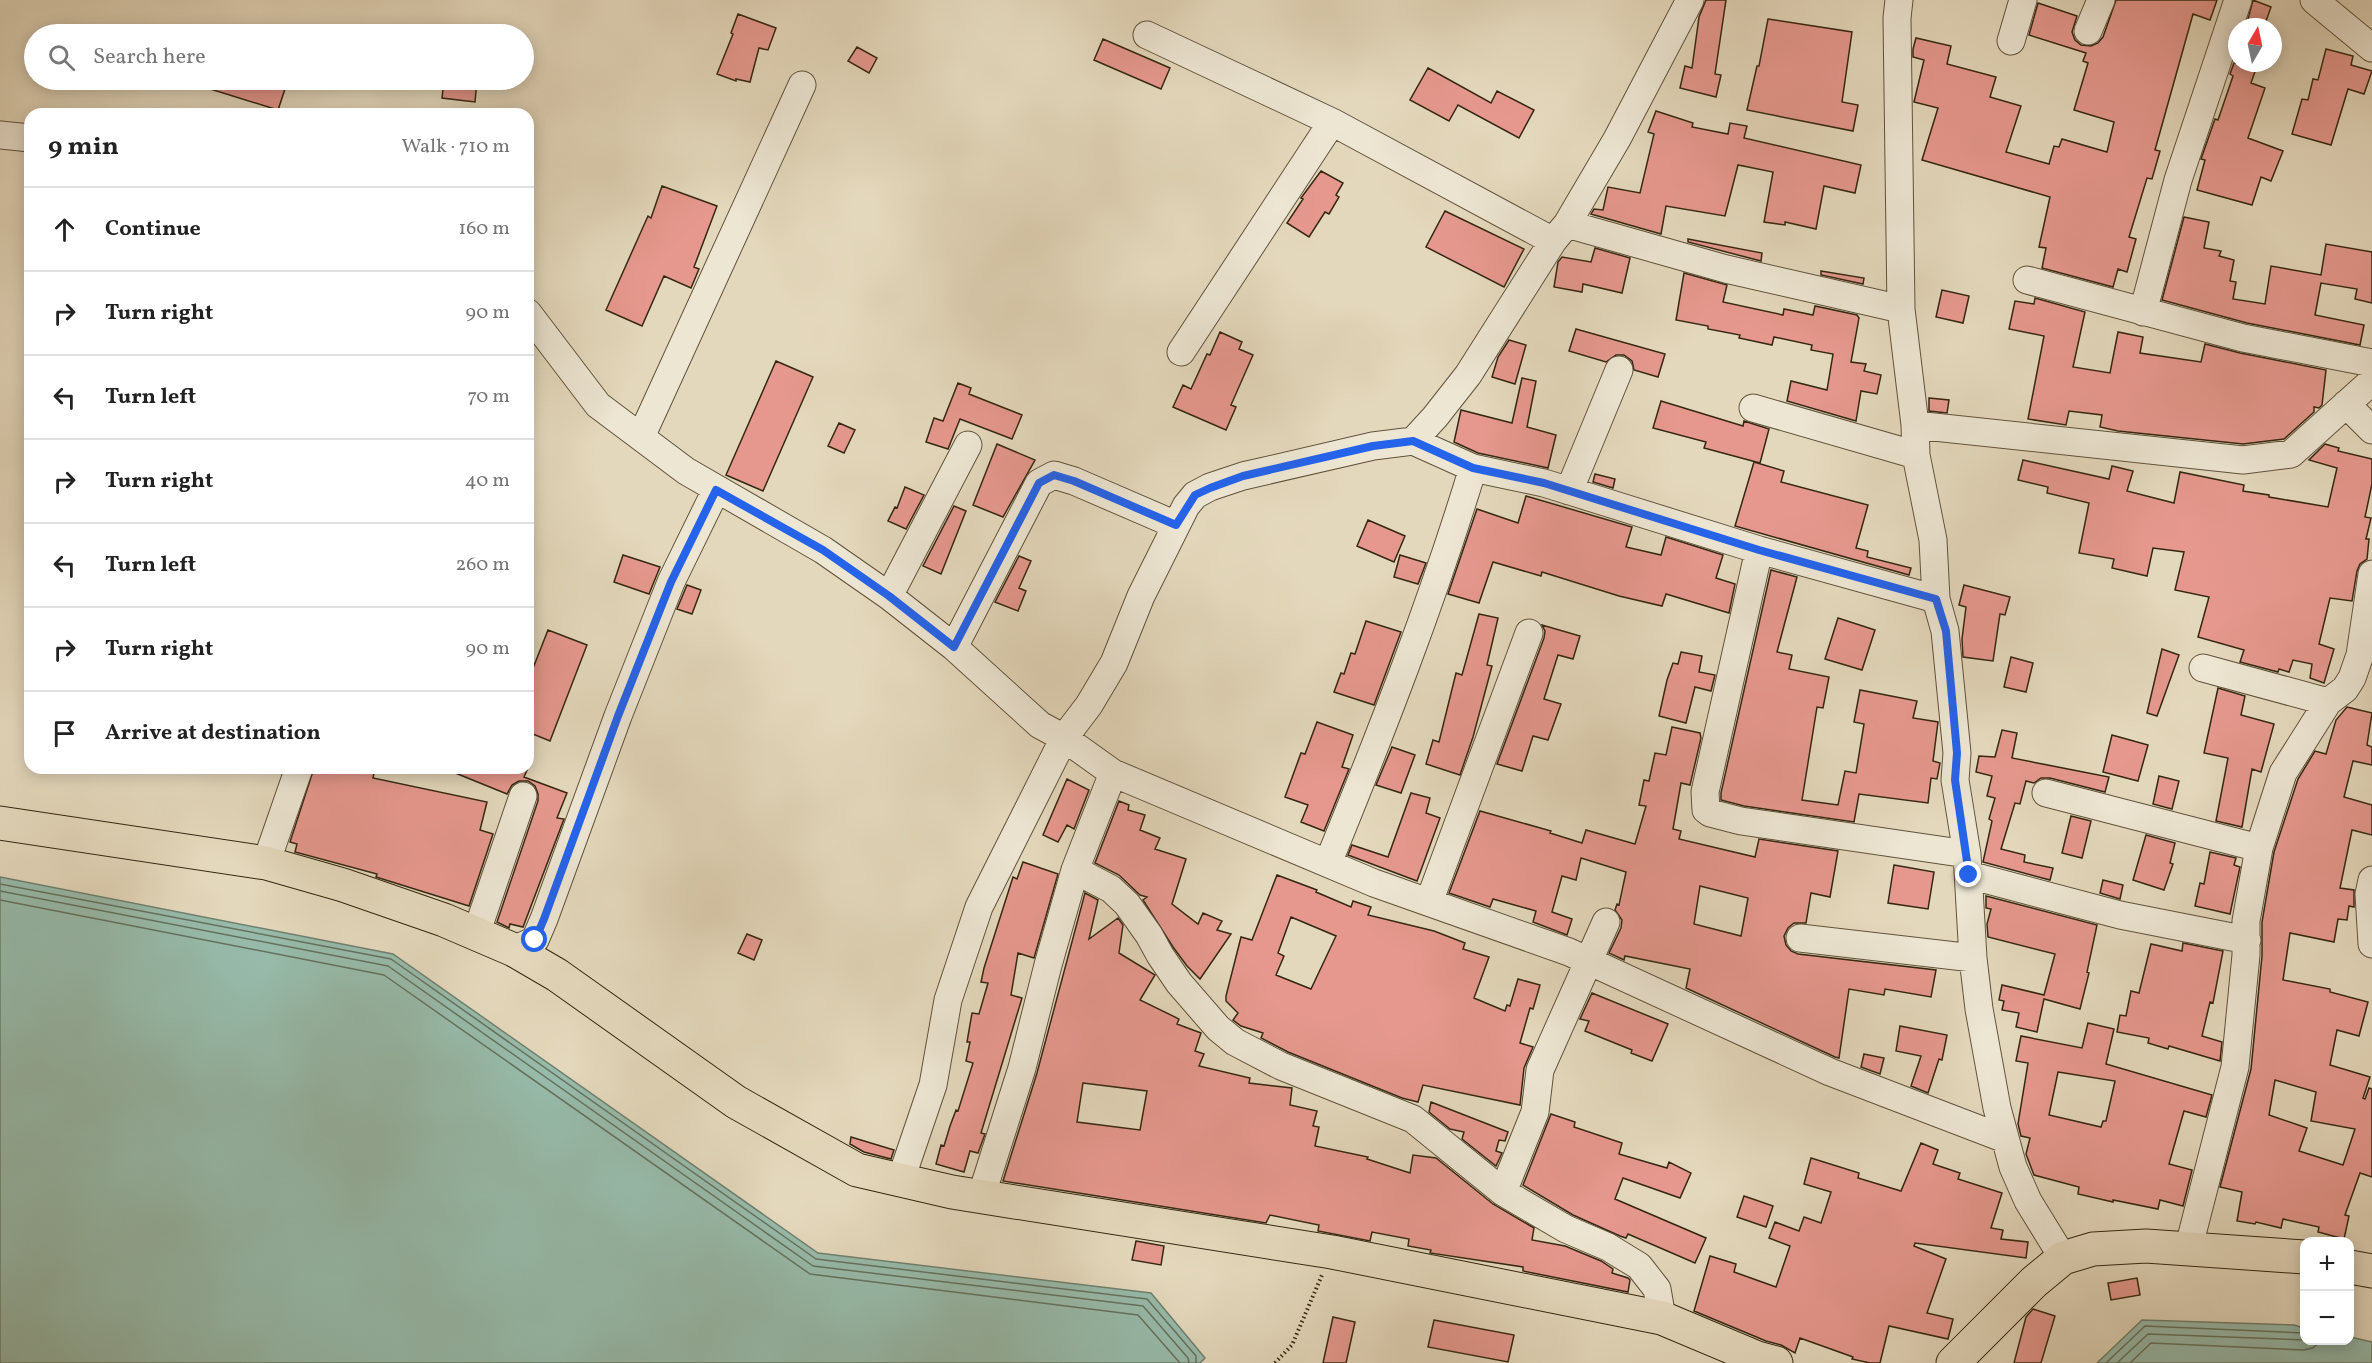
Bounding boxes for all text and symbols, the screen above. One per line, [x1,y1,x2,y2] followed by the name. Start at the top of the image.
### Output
[2228,18,2282,72] north arrow
[24,24,534,90] search box
[45,41,78,74] icon: search
[93,42,206,73] text: Search here
[48,129,119,165] text: 9 min
[401,133,510,161] text: Walk · 710 m
[48,213,81,246] icon: ahead
[105,214,201,245] text: Continue
[458,215,510,243] text: 160 m
[48,297,81,330] icon: right
[105,298,213,329] text: Turn right
[466,299,510,327] text: 90 m
[48,381,81,414] icon: left
[105,382,196,413] text: Turn left
[467,383,510,411] text: 70 m
[48,465,81,498] icon: right
[105,466,213,497] text: Turn right
[465,467,510,495] text: 40 m
[48,549,81,582] icon: left
[105,550,196,581] text: Turn left
[455,551,510,579] text: 260 m
[48,633,81,666] icon: right
[105,634,213,665] text: Turn right
[466,635,510,663] text: 90 m
[48,717,81,750] icon: arrive
[105,718,321,749] text: Arrive at destination
[1955,861,1981,887] route end
[521,926,547,952] route start
[2300,1237,2354,1345] map controls
[2300,1237,2354,1291] button: +
[2300,1291,2354,1345] button: −

